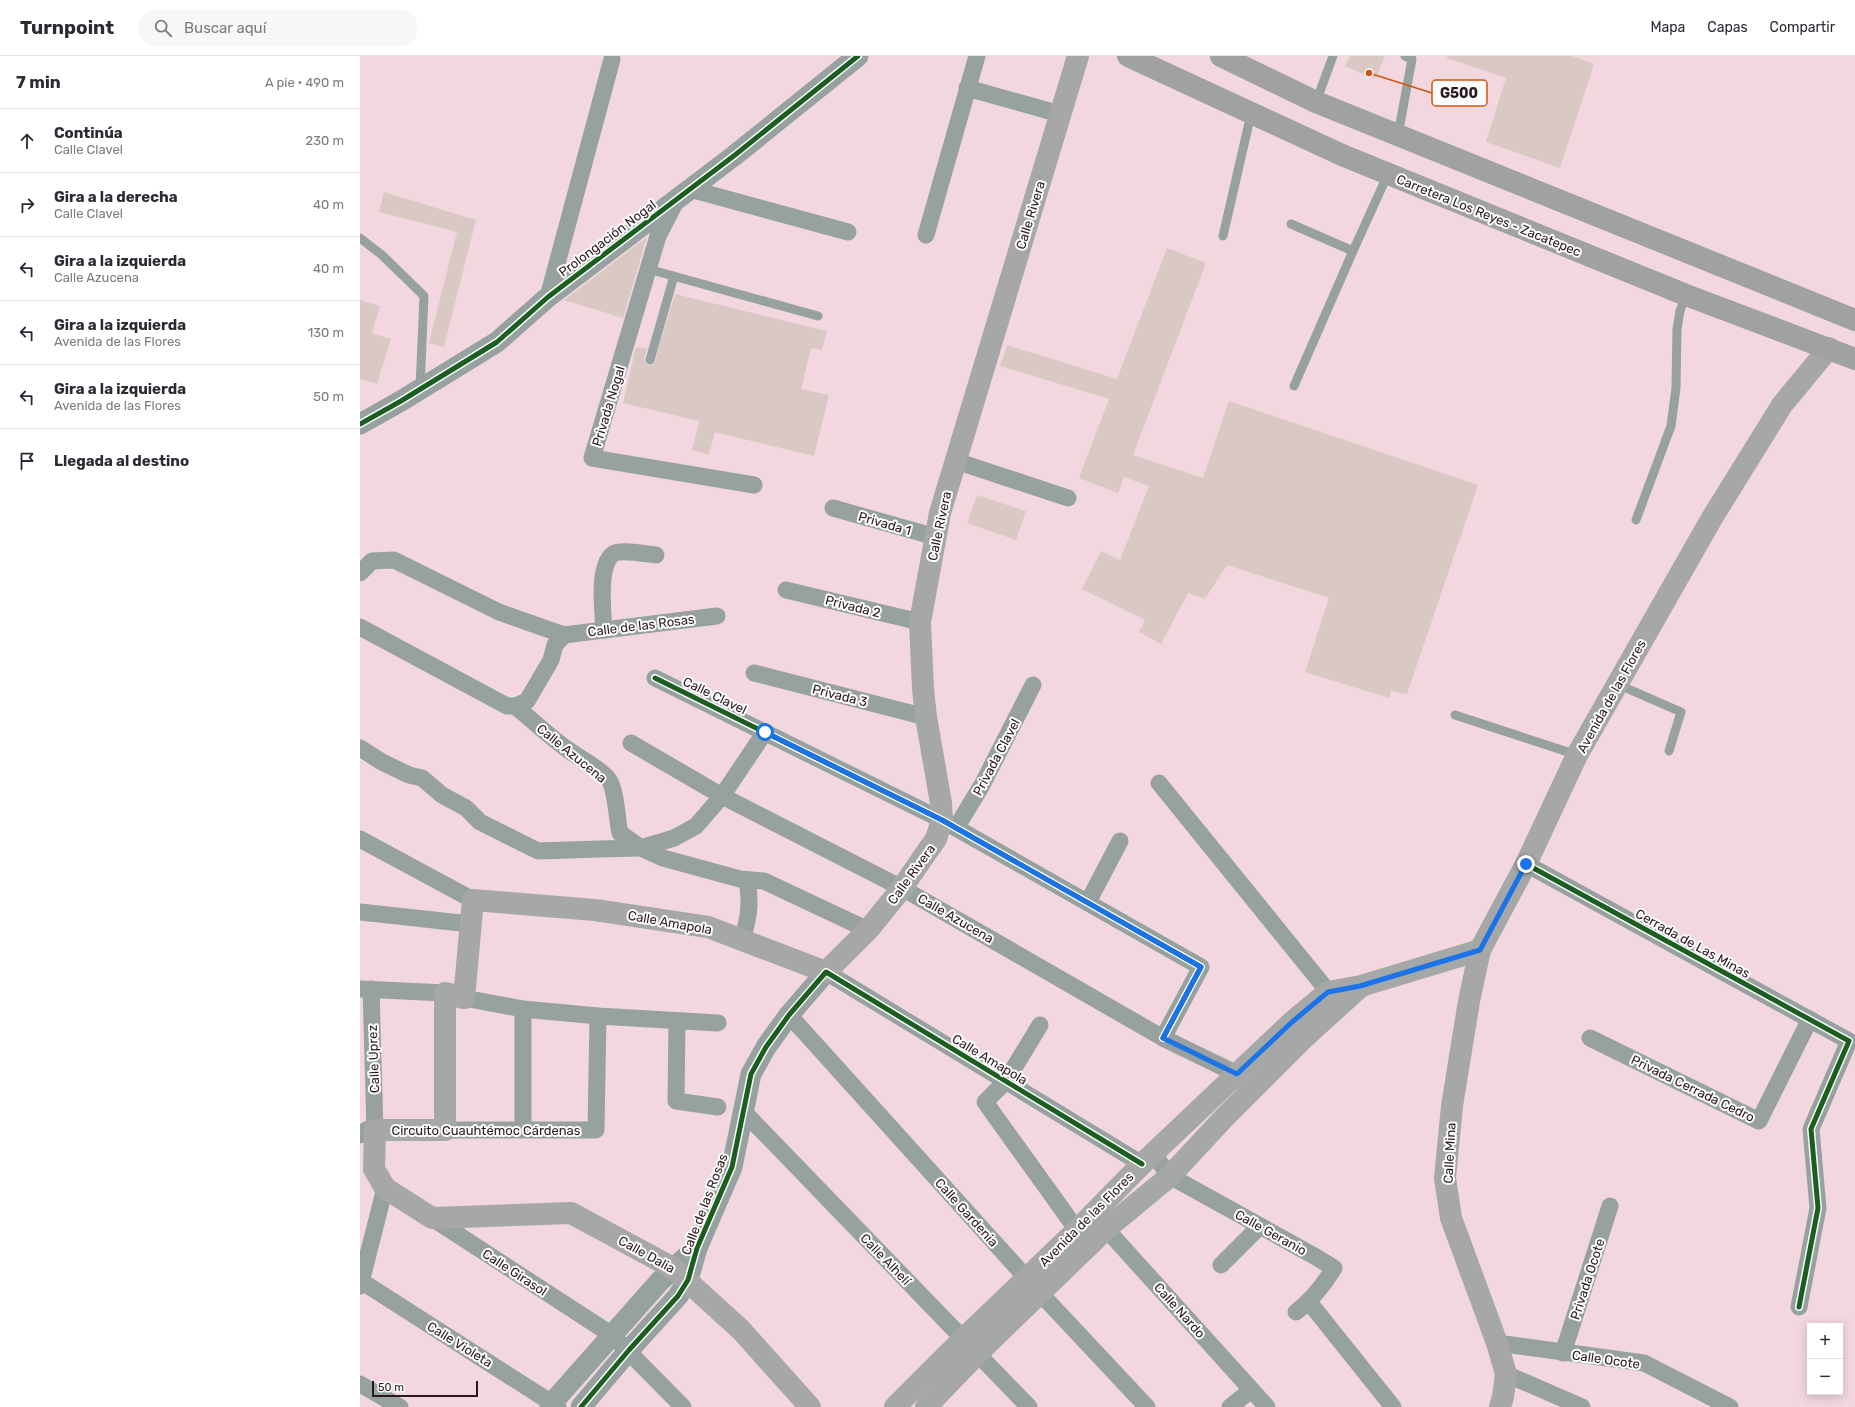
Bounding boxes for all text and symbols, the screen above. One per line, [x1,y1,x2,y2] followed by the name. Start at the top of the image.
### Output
[138,10,418,46] search box
[20,16,114,39] text: Turnpoint
[152,17,174,39] icon: search
[184,19,266,37] text: Buscar aquí
[1650,19,1685,36] text: Mapa
[1707,19,1748,36] text: Capas
[1770,19,1835,36] text: Compartir
[16,72,61,92] text: 7 min
[265,75,344,90] text: A pie · 490 m
[1432,80,1487,106] callout: G500
[1440,85,1478,102] text: G500
[54,124,123,142] text: Continúa
[16,130,38,152] icon: ahead
[306,133,344,148] text: 230 m
[54,142,123,157] text: Calle Clavel
[1394,171,1583,259] street label: Carretera Los Reyes - Zacatepec
[1013,179,1048,251] street label: Calle Rivera
[54,188,178,206] text: Gira a la derecha
[16,194,38,216] icon: right
[313,197,344,212] text: 40 m
[556,197,659,281] street label: Prolongación Nogal
[54,206,123,221] text: Calle Clavel
[54,252,186,270] text: Gira a la izquierda
[16,258,38,280] icon: left
[313,261,344,276] text: 40 m
[54,270,139,285] text: Calle Azucena
[54,316,186,334] text: Gira a la izquierda
[16,322,38,344] icon: left
[308,325,344,340] text: 130 m
[54,334,181,349] text: Avenida de las Flores
[589,364,629,448] street label: Privada Nogal
[54,380,186,398] text: Gira a la izquierda
[16,386,38,408] icon: left
[313,389,344,404] text: 50 m
[54,398,181,413] text: Avenida de las Flores
[16,450,38,472] icon: arrive
[54,452,189,470] text: Llegada al destino
[925,490,954,562] street label: Calle Rivera
[857,509,913,538] street label: Privada 1
[824,592,882,621] street label: Privada 2
[587,611,696,639] street label: Calle de las Rosas
[1574,637,1649,755] street label: Avenida de las Flores
[681,674,749,717] street label: Calle Clavel
[811,681,869,710] street label: Privada 3
[970,716,1023,798] street label: Privada Clavel
[534,721,609,786] street label: Calle Azucena
[756,723,774,741] route start
[885,841,938,907] street label: Calle Rivera
[1517,855,1535,873] route end
[915,891,996,946] street label: Calle Azucena
[1633,906,1753,981] street label: Cerrada de Las Minas
[627,908,713,937] street label: Calle Amapola
[365,1024,382,1093] street label: Calle Uprez
[949,1031,1030,1088] street label: Calle Amapola
[1629,1052,1757,1125] street label: Privada Cerrada Cedro
[1440,1122,1459,1184] street label: Calle Mina
[392,1123,581,1138] street label: Circuito Cuauhtémoc Cárdenas
[678,1151,731,1257] street label: Calle de las Rosas
[1036,1169,1137,1270] street label: Avenida de las Flores
[932,1175,1001,1250] street label: Calle Gardenia
[1232,1207,1309,1258] street label: Calle Geranio
[857,1231,914,1289] street label: Calle Alhelí
[616,1233,678,1276] street label: Calle Dalia
[1567,1237,1608,1322] street label: Privada Ocote
[480,1246,550,1299] street label: Calle Girasol
[1151,1280,1208,1341] street label: Calle Nardo
[424,1318,495,1370] street label: Calle Violeta
[1807,1323,1843,1395] map controls
[1807,1323,1843,1359] button: +
[1571,1347,1641,1372] street label: Calle Ocote
[1807,1359,1843,1395] button: −
[372,1379,478,1398] scale bar
[378,1381,404,1394] text: 50 m

